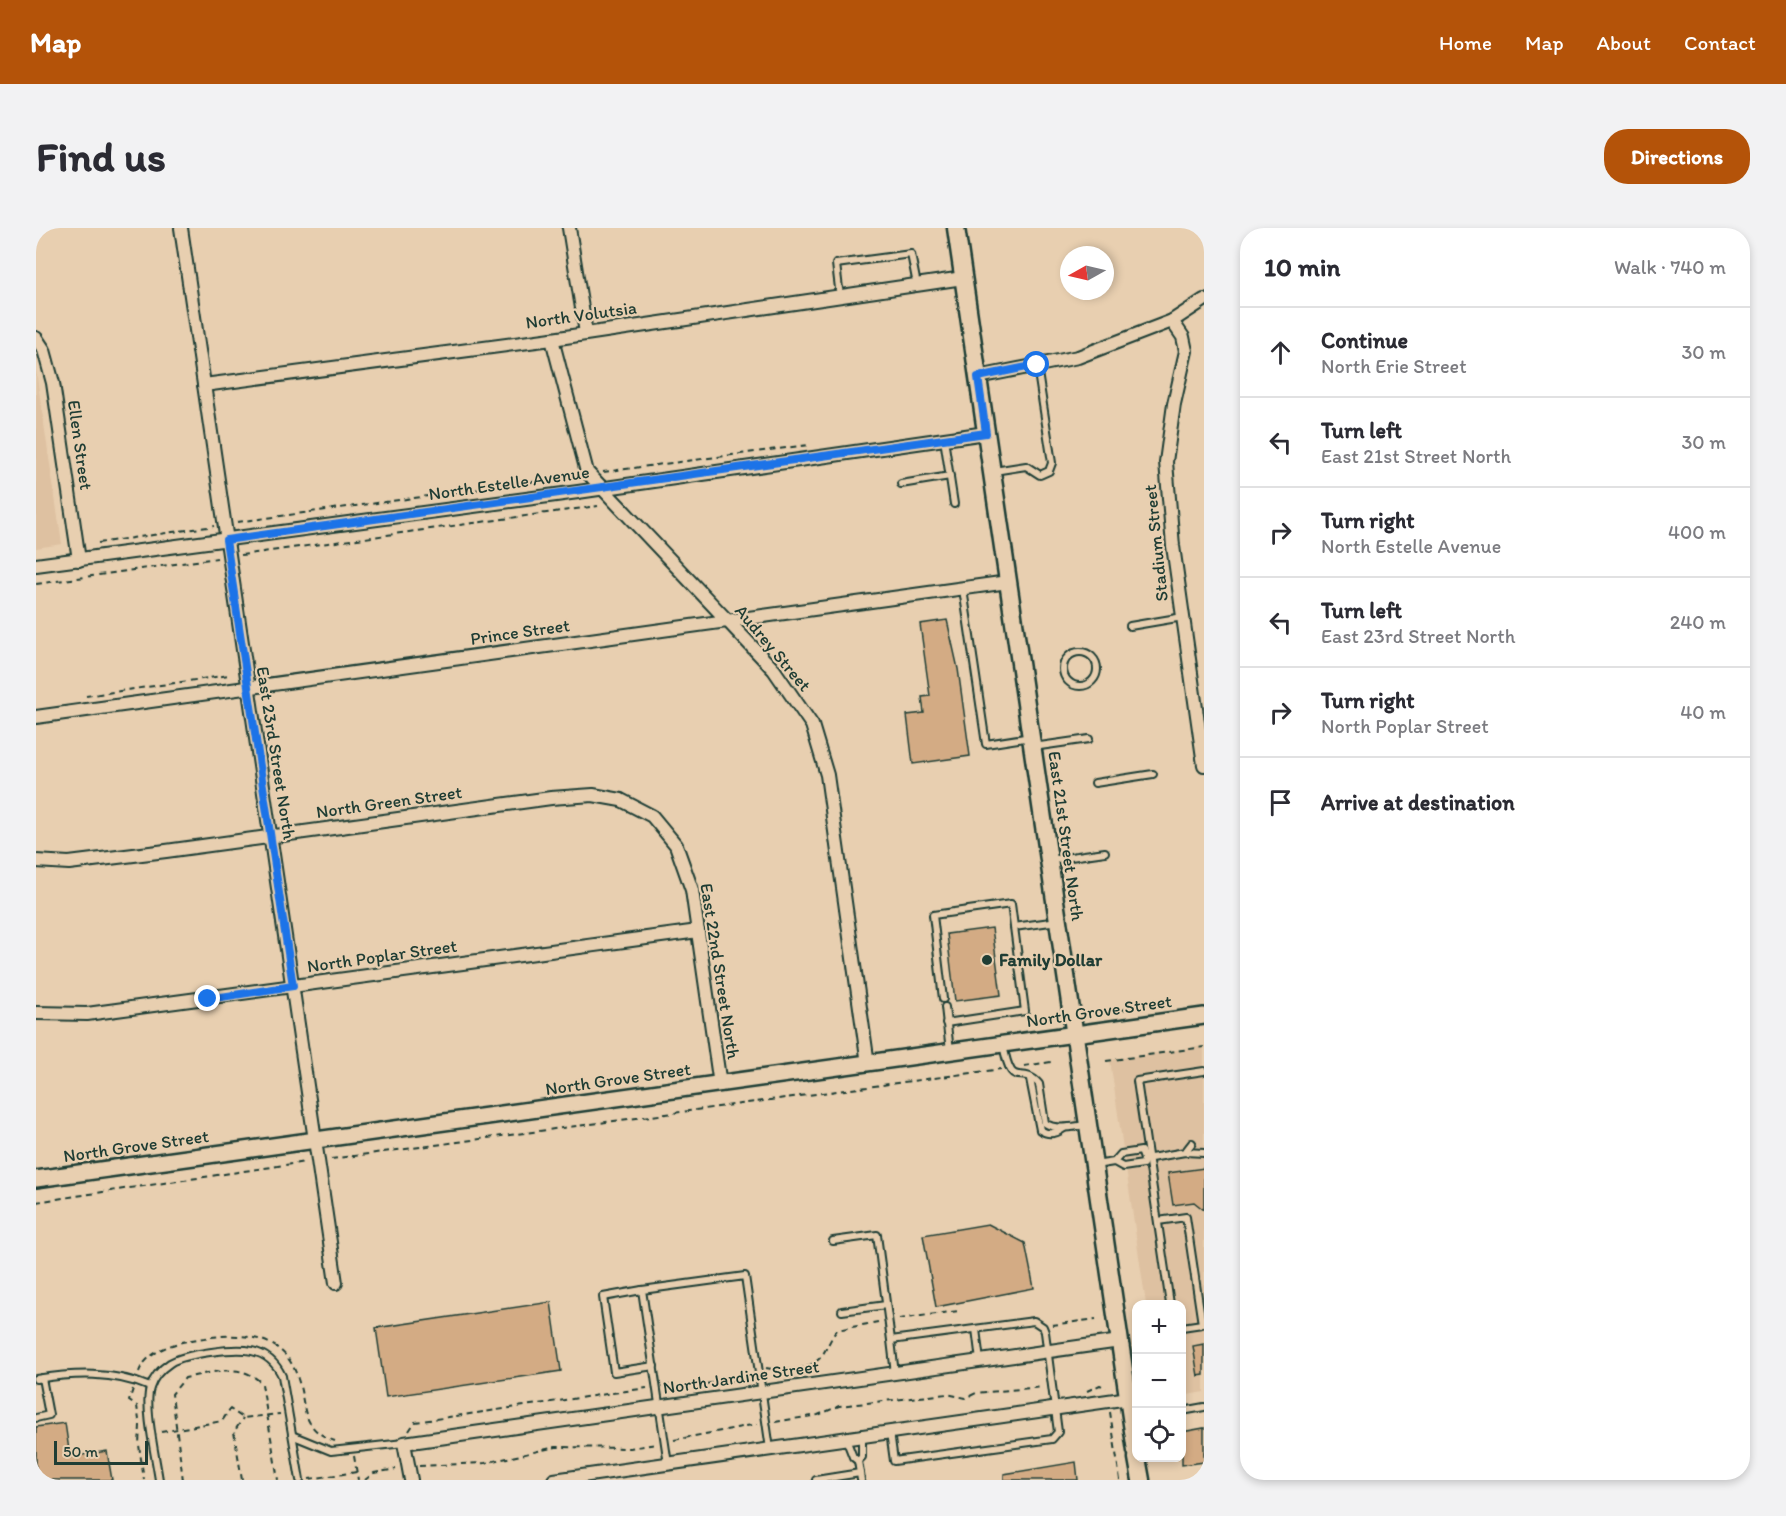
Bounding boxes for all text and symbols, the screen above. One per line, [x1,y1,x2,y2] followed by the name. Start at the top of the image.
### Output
[30,25,81,59] text: Map
[1439,30,1492,55] text: Home
[1525,30,1564,55] text: Map
[1597,30,1651,55] text: About
[1684,30,1756,55] text: Contact
[1604,129,1750,184] button: Directions
[36,131,166,182] text: Find us
[1060,246,1114,300] north arrow
[1264,251,1340,283] text: 10 min
[1614,255,1726,279] text: Walk · 740 m
[524,296,638,334] street label: North Volutsia
[1321,327,1408,354] text: Continue
[1264,336,1297,369] icon: ahead
[1681,340,1726,364] text: 30 m
[1023,351,1049,377] route start
[1321,354,1467,378] text: North Erie Street
[63,399,97,492] street label: Ellen Street
[1321,417,1402,444] text: Turn left
[1264,426,1297,459] icon: left
[1681,430,1726,454] text: 30 m
[1321,444,1511,468] text: East 21st Street North
[427,461,591,505] street label: North Estelle Avenue
[1139,483,1173,602] street label: Stadium Street
[1321,507,1415,534] text: Turn right
[1264,516,1297,549] icon: right
[1668,520,1726,544] text: 400 m
[1321,534,1501,558] text: North Estelle Avenue
[1321,597,1402,624] text: Turn left
[730,600,816,696] street label: Audrey Street
[1264,606,1297,639] icon: left
[1670,610,1726,634] text: 240 m
[469,614,571,650] street label: Prince Street
[1321,624,1515,648] text: East 23rd Street North
[251,665,301,841] street label: East 23rd Street North
[1321,687,1415,714] text: Turn right
[1264,696,1297,729] icon: right
[1680,700,1726,724] text: 40 m
[1321,714,1489,738] text: North Poplar Street
[1043,750,1089,923] street label: East 21st Street North
[315,781,464,823] street label: North Green Street
[1264,786,1297,819] icon: arrive
[1321,789,1515,816] text: Arrive at destination
[695,882,745,1061] street label: East 22nd Street North
[306,935,459,977] street label: North Poplar Street
[999,949,1103,971] place label: Family Dollar
[980,953,994,967] marker: Family Dollar
[194,985,220,1011] route end
[1025,990,1173,1032] street label: North Grove Street
[544,1058,692,1100] street label: North Grove Street
[62,1125,210,1167] street label: North Grove Street
[1132,1300,1186,1462] map controls
[1132,1300,1186,1354] button: +
[1132,1354,1186,1408] button: −
[661,1355,821,1399] street label: North Jardine Street
[1132,1408,1186,1462] button: locate
[54,1438,148,1466] scale bar
[63,1442,98,1461] text: 50 m

